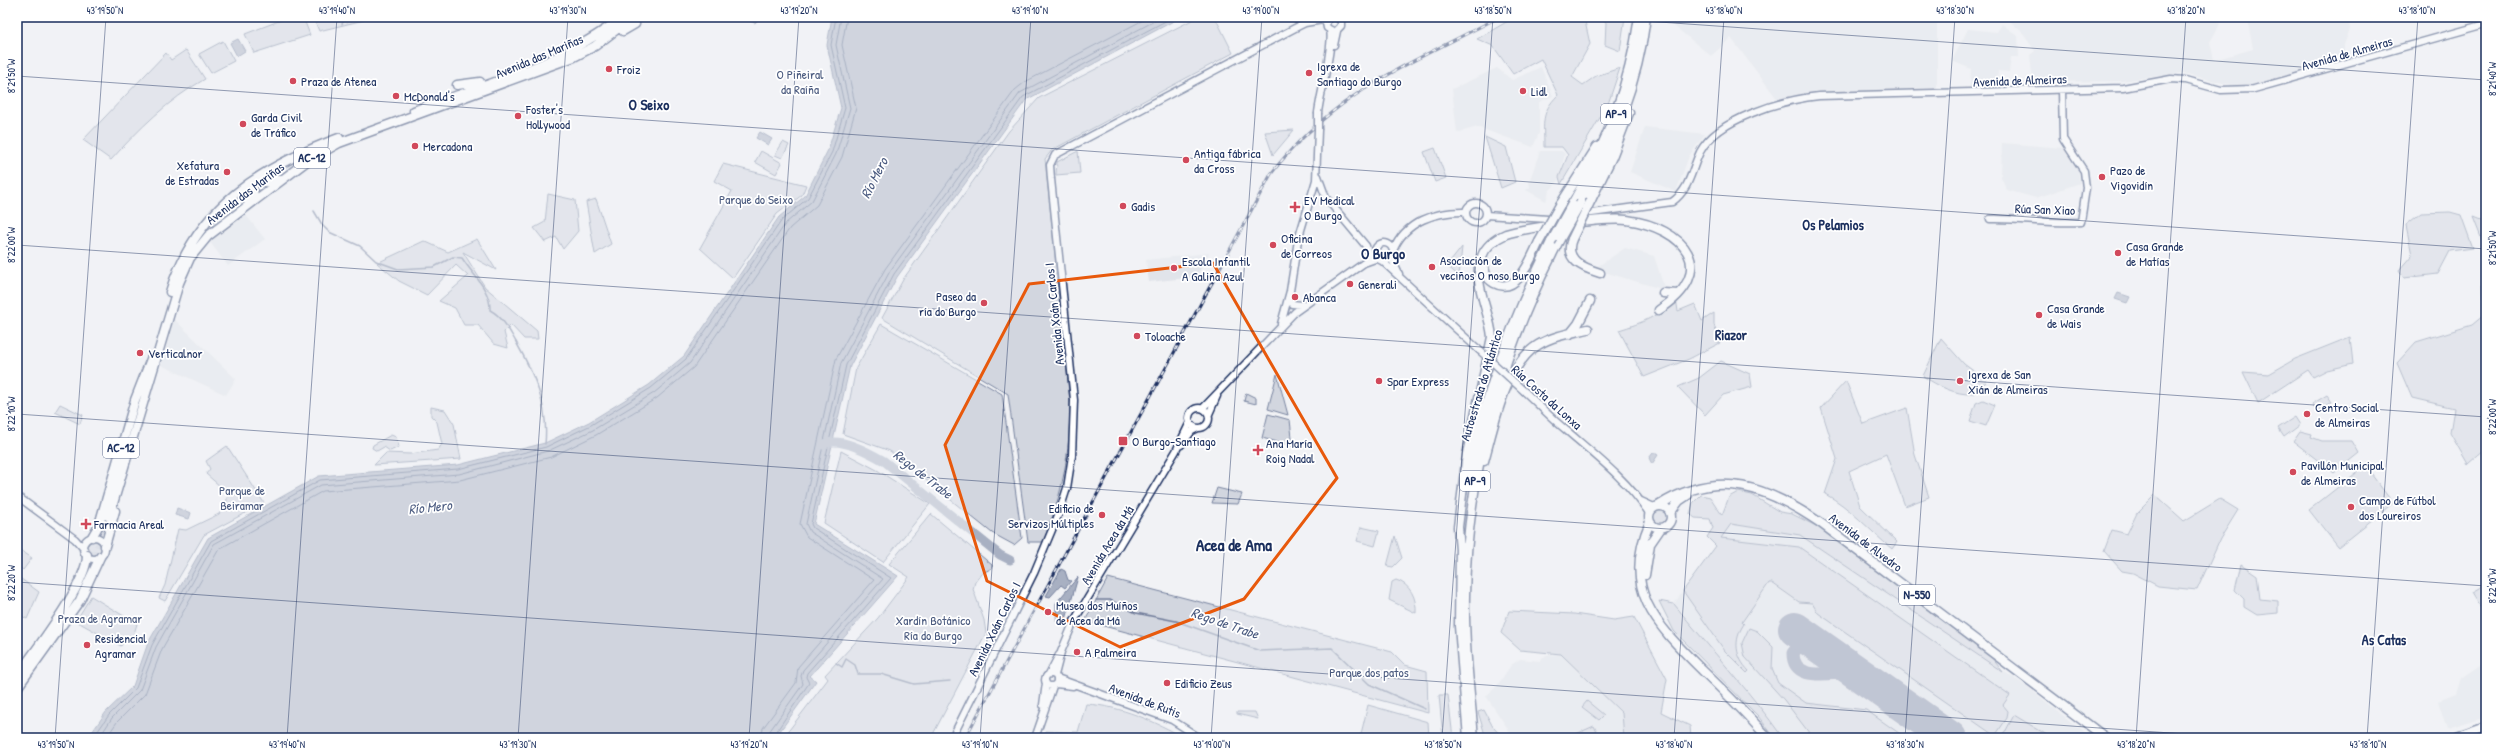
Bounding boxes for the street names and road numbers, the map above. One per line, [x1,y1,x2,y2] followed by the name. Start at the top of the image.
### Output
[492,29,586,83] street label: Avenida das Mariñas
[2299,31,2395,75] street label: Avenida de Almeiras
[1973,69,2067,91] street label: Avenida de Almeiras
[1601,104,1631,124] road number: AP-9
[294,148,330,168] road number: AC-12
[202,158,288,228] street label: Avenida das Mariñas
[2015,199,2075,219] street label: Rúa San Xiao
[1040,262,1068,366] street label: Avenida Xoán Carlos I
[1456,327,1506,443] street label: Autoestrada do Atlántico
[1508,360,1586,434] street label: Rúa Costa da Lonxa
[103,438,139,458] road number: AC-12
[1460,471,1490,491] road number: AP-9
[1076,502,1138,588] street label: Avenida Acea da Má
[1826,509,1906,575] street label: Avenida de Alvedro
[963,579,1025,679] street label: Avenida Xoán Carlos I
[1899,585,1935,605] road number: N-550
[1107,678,1183,722] street label: Avenida de Rutis

